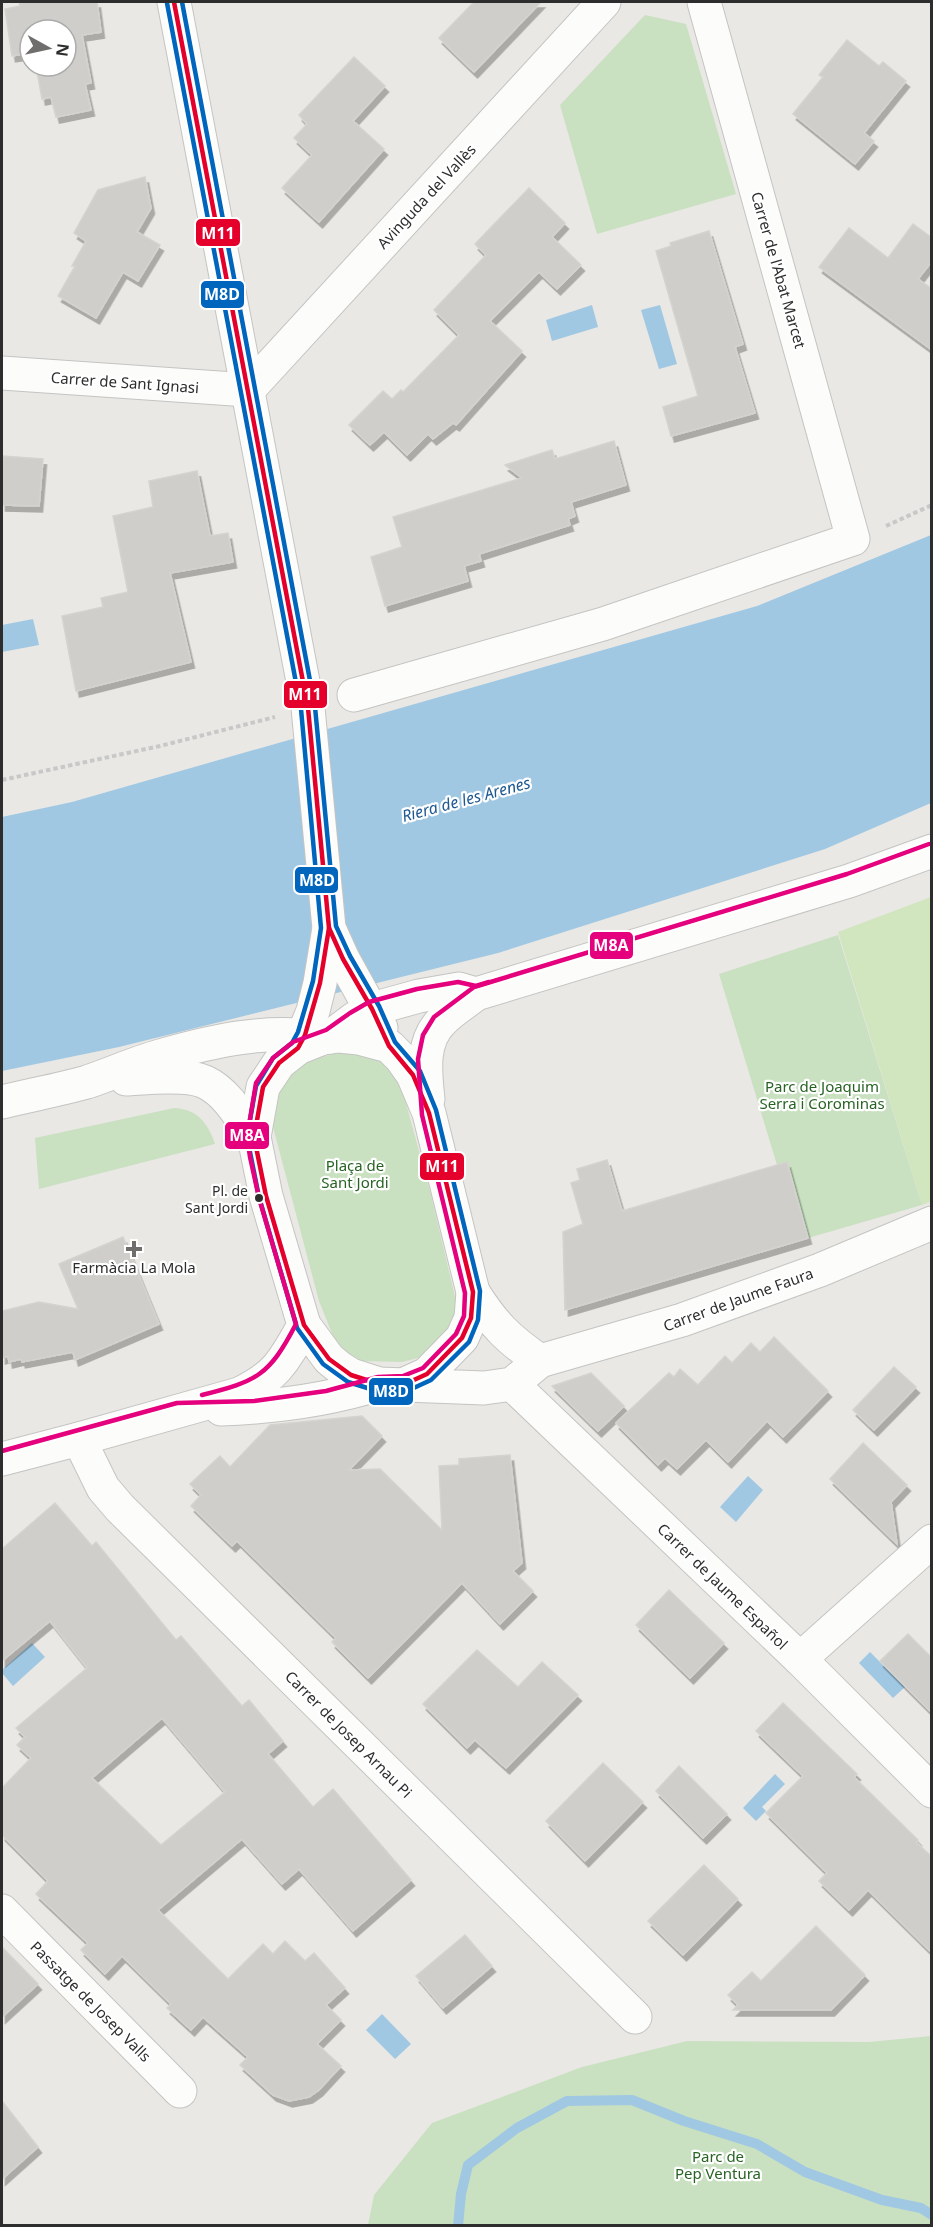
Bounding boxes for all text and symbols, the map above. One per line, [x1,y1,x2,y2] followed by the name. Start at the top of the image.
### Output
[18,18,78,78] north arrow
[51,42,75,58] text: N
[372,139,480,253] street label: Avinguda del Vallès
[747,189,811,351] street label: Carrer de l'Abat Marcet
[195,218,241,247] line badge: M11
[201,222,235,244] text: M11
[200,280,245,309] line badge: M8D
[204,283,240,305] text: M8D
[50,367,200,397] street label: Carrer de Sant Ignasi
[283,680,328,709] line badge: M11
[288,683,322,705] text: M11
[399,771,533,827] water label: Riera de les Arenes
[294,866,339,894] line badge: M8D
[299,869,335,891] text: M8D
[589,931,634,960] line badge: M8A
[593,934,630,956] text: M8A
[759,1076,885,1113] park label: Parc de Joaquim Serra i Corominas
[224,1121,270,1150] line badge: M8A
[229,1124,266,1146] text: M8A
[419,1152,465,1181] line badge: M11
[321,1155,389,1192] park label: Plaça de Sant Jordi
[425,1155,459,1177] text: M11
[185,1181,248,1217] place label: Pl. de Sant Jordi
[253,1192,265,1204] marker: Pl. de Sant Jordi
[127,1242,141,1256] marker: Farmàcia La Mola
[72,1257,196,1277] place label: Farmàcia La Mola
[660,1263,816,1335] street label: Carrer de Jaume Faura
[368,1377,414,1406] line badge: M8D
[373,1380,409,1402] text: M8D
[654,1518,792,1654] street label: Carrer de Jaume Español
[281,1666,417,1802] street label: Carrer de Josep Arnau Pi
[26,1936,156,2066] street label: Passatge de Josep Valls
[675,2146,761,2183] park label: Parc de Pep Ventura

